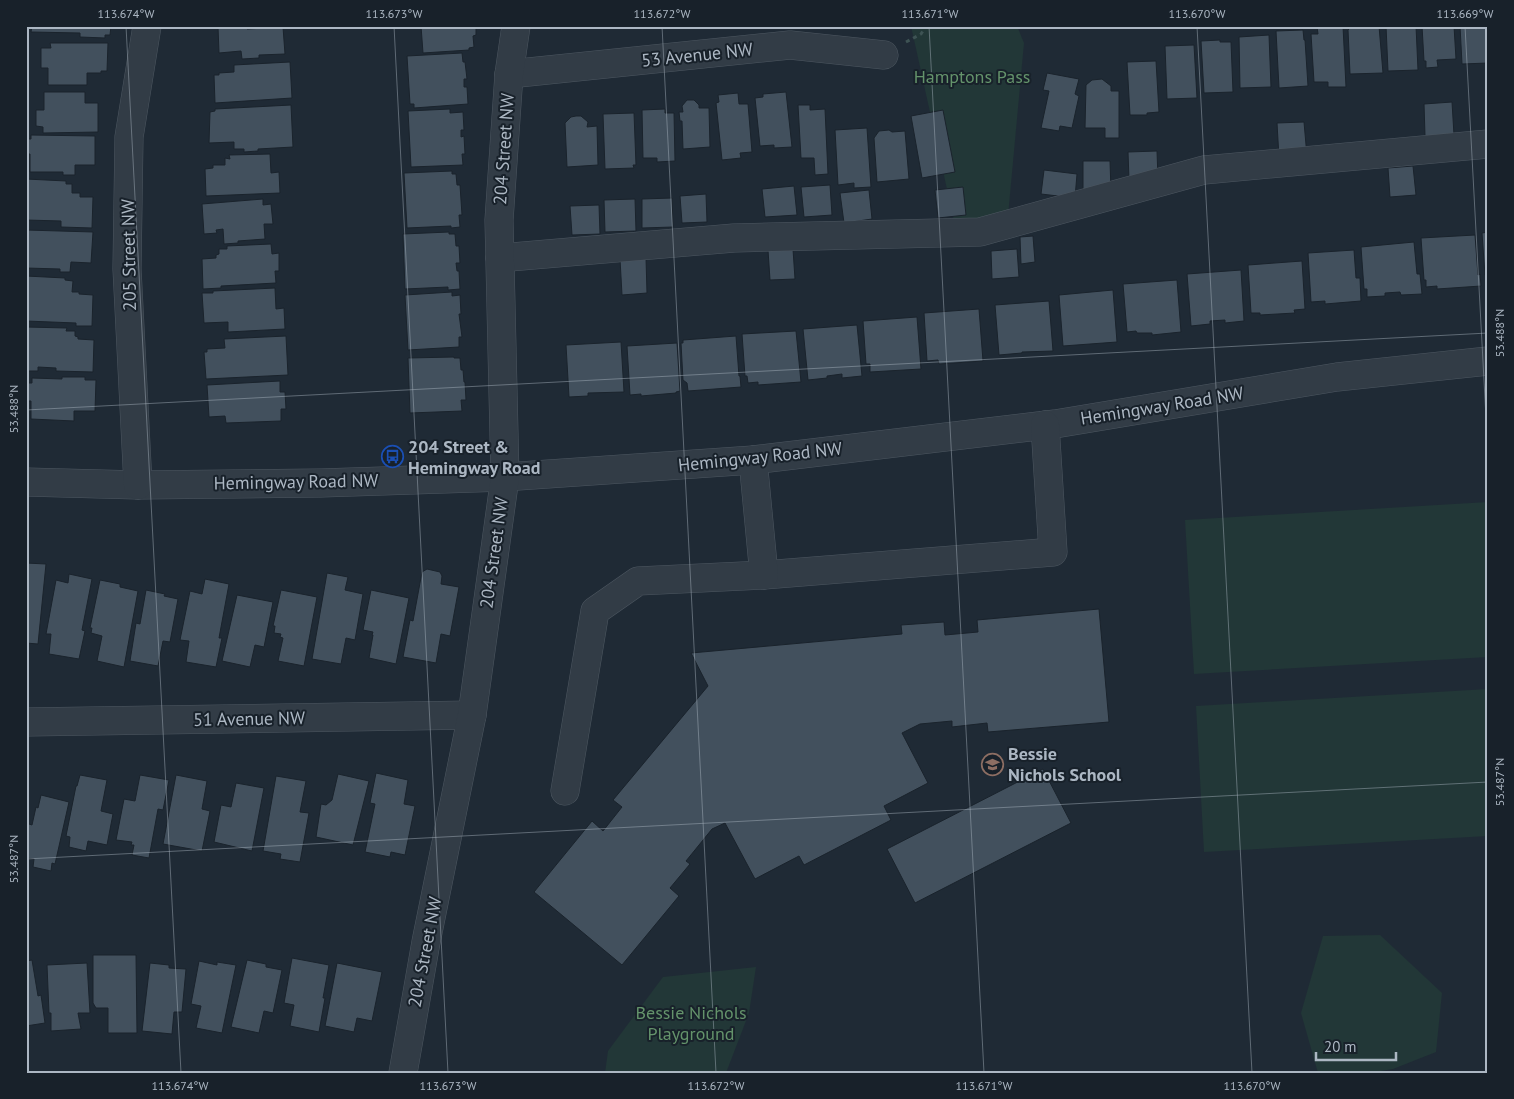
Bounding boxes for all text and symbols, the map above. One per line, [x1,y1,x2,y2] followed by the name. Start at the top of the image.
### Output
[98,6,154,21] text: 113.674°W
[366,6,422,21] text: 113.673°W
[634,6,690,21] text: 113.672°W
[902,6,958,21] text: 113.671°W
[1169,6,1225,21] text: 113.670°W
[1437,6,1493,21] text: 113.669°W
[640,37,754,72] street label: 53 Avenue NW
[914,65,1030,88] park label: Hamptons Pass
[488,92,519,206] street label: 204 Street NW
[116,199,141,311] street label: 205 Street NW
[1492,309,1507,357] text: 53.488°N
[1079,381,1245,430] street label: Hemingway Road NW
[6,385,21,433] text: 53.488°N
[408,435,540,479] place label: 204 Street & Hemingway Road
[677,436,843,477] street label: Hemingway Road NW
[380,445,404,469] bus stop icon: 204 Street & Hemingway Road
[213,469,379,494] street label: Hemingway Road NW
[474,496,513,610] street label: 204 Street NW
[193,706,305,731] street label: 51 Avenue NW
[1008,742,1122,786] place label: Bessie Nichols School
[980,752,1004,776] school or university icon: Bessie Nichols School
[1492,758,1507,806] text: 53.487°N
[6,835,21,883] text: 53.487°N
[403,895,447,1009] street label: 204 Street NW
[636,1001,746,1045] park label: Bessie Nichols Playground
[1316,1029,1396,1061] scale bar
[1324,1037,1357,1056] text: 20 m
[152,1078,208,1093] text: 113.674°W
[420,1078,476,1093] text: 113.673°W
[688,1078,744,1093] text: 113.672°W
[956,1078,1012,1093] text: 113.671°W
[1224,1078,1280,1093] text: 113.670°W

